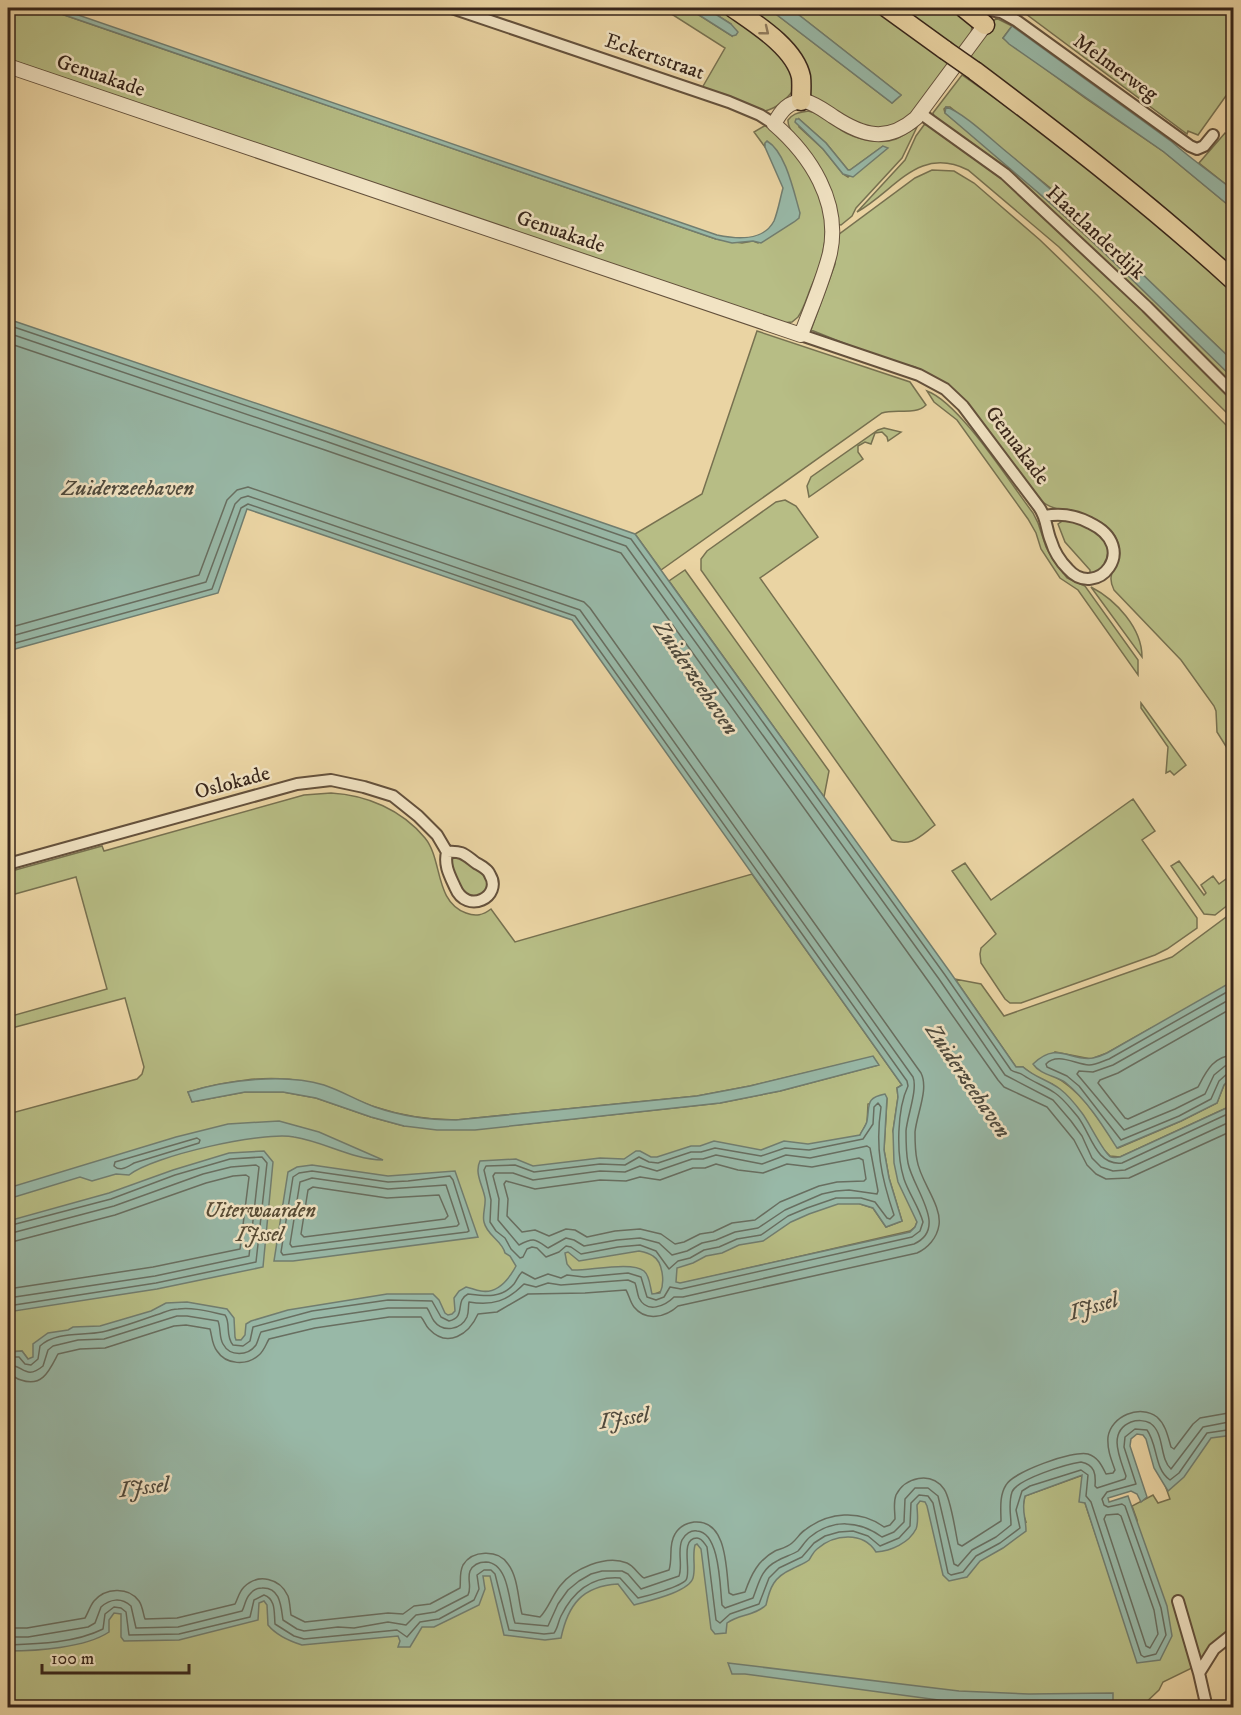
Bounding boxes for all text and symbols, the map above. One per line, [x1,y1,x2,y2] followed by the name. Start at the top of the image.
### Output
[758,24,769,35] one-way arrow
[602,28,708,86] street label: Eckertstraat
[1068,28,1164,108] street label: Melmerweg
[53,49,149,103] street label: Genuakade
[1040,180,1151,286] street label: Haatlanderdijk
[513,205,609,259] street label: Genuakade
[979,401,1055,490] street label: Genuakade
[61,475,194,502] water label: Zuiderzeehaven
[647,615,744,740] water label: Zuiderzeehaven
[192,760,273,805] street label: Oslokade
[919,1018,1016,1143] water label: Zuiderzeehaven
[204,1198,316,1248] park label: Uiterwaarden IJssel
[1064,1286,1123,1327] water label: IJssel
[596,1401,653,1436] water label: IJssel
[116,1471,173,1504] water label: IJssel
[42,1637,189,1675] scale bar
[51,1648,94,1670] text: 100 m

